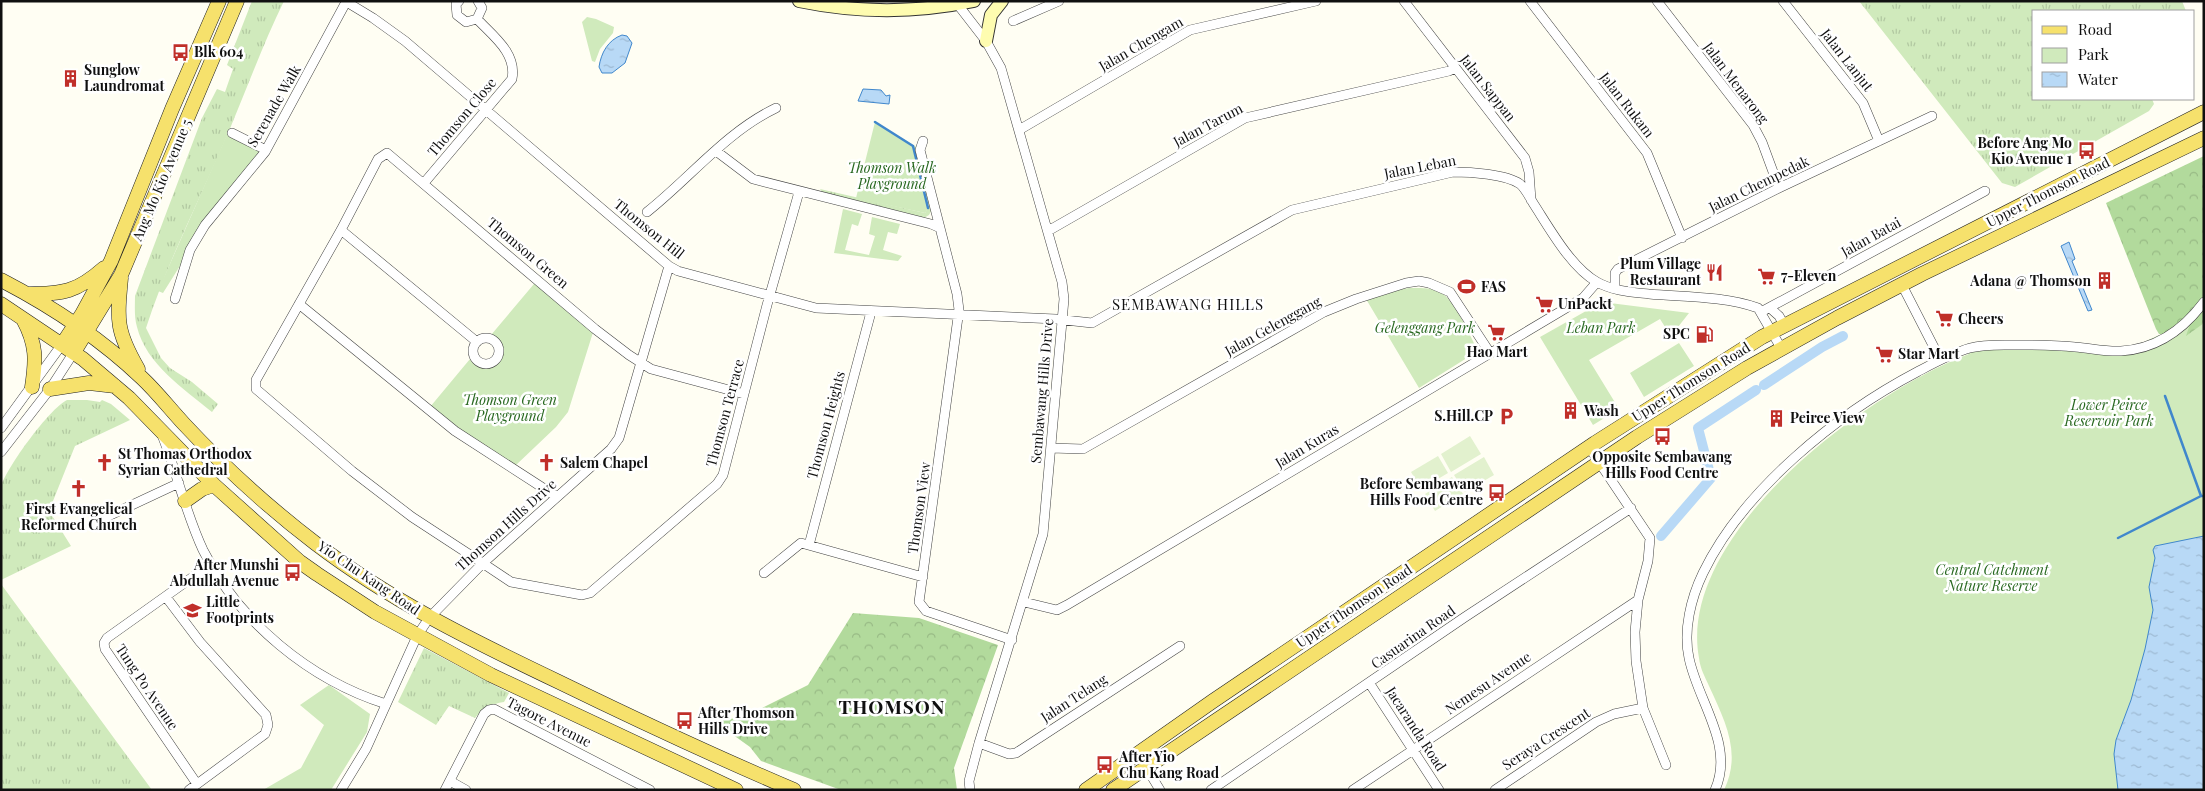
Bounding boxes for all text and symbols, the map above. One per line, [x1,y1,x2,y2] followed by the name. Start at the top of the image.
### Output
[2032,10,2195,100] legend
[1094,12,1187,76] street label: Jalan Chengam
[2078,19,2112,39] text: Road
[1816,24,1878,96] street label: Jalan Lanjut
[1699,37,1774,128] street label: Jalan Menarong
[170,42,190,62] bus stop icon: Blk 604
[194,42,243,61] place label: Blk 604
[2078,44,2110,64] text: Park
[1456,49,1521,126] street label: Jalan Sappan
[84,60,164,95] place label: Sunglow Laundromat
[242,61,305,150] street label: Serenade Walk
[1595,67,1659,142] street label: Jalan Rukam
[60,68,80,88] building icon: Sunglow Laundromat
[2077,69,2118,89] text: Water
[423,73,500,160] street label: Thomson Close
[1169,98,1246,151] street label: Jalan Tarum
[127,116,196,244] street label: Ang Mo Kio Avenue 5
[1977,133,2072,168] place label: Before Ang Mo Kio Avenue 1
[2076,141,2096,161] bus stop icon: Before Ang Mo Kio Avenue 1
[1381,150,1458,183] street label: Jalan Leban
[1705,151,1812,217] street label: Jalan Chempedak
[1983,152,2113,231] street label: Upper Thomson Road
[848,158,936,193] park label: Thomson Walk Playground
[610,194,688,263] street label: Thomson Hill
[1837,212,1904,261] street label: Jalan Batai
[484,213,574,293] street label: Thomson Green
[1620,254,1701,289] place label: Plum Village Restaurant
[1705,262,1725,282] restaurant icon: Plum Village Restaurant
[1757,266,1777,286] supermarket icon: 7-Eleven
[1781,266,1837,285] place label: 7-Eleven
[1969,271,2091,290] place label: Adana @ Thomson
[2095,271,2115,291] building icon: Adana @ Thomson
[1457,277,1477,297] sports icon: FAS
[1481,277,1506,296] place label: FAS
[1220,291,1325,360] street label: Jalan Gelenggang
[1112,294,1264,314] district label: SEMBAWANG HILLS
[1534,294,1554,314] supermarket icon: UnPackt
[1558,294,1612,313] place label: UnPackt
[1934,309,1954,329] supermarket icon: Cheers
[1958,309,2003,328] place label: Cheers
[1026,318,1057,464] street label: Sembawang Hills Drive
[1375,318,1475,337] park label: Gelenggang Park
[1566,318,1635,337] park label: Leban Park
[1487,322,1507,342] supermarket icon: Hao Mart
[1663,324,1690,343] place label: SPC
[1694,324,1714,344] fuel station icon: SPC
[1628,337,1754,426] street label: Upper Thomson Road
[1466,342,1528,361] place label: Hao Mart
[1874,344,1894,364] supermarket icon: Star Mart
[1898,344,1960,363] place label: Star Mart
[701,357,748,469] street label: Thomson Terrace
[802,369,849,481] street label: Thomson Heights
[463,390,557,425] park label: Thomson Green Playground
[2063,395,2154,430] park label: Lower Peirce Reservoir Park
[1560,401,1580,421] building icon: Wash
[1583,401,1619,420] place label: Wash
[1434,406,1493,425] place label: S.Hill.CP
[1497,406,1517,426] parking icon: S.Hill.CP
[1766,408,1786,428] building icon: Peirce View
[1790,408,1866,427] place label: Peirce View
[1271,419,1342,472] street label: Jalan Kuras
[1652,427,1672,447] bus stop icon: Opposite Sembawang Hills Food Centre
[118,444,252,479] place label: St Thomas Orthodox Syrian Cathedral
[1592,447,1732,482] place label: Opposite Sembawang Hills Food Centre
[94,452,114,472] church icon: St Thomas Orthodox Syrian Cathedral
[536,453,556,473] church icon: Salem Chapel
[560,453,649,472] place label: Salem Chapel
[903,461,934,555] street label: Thomson View
[451,474,560,575] street label: Thomson Hills Drive
[1360,474,1483,509] place label: Before Sembawang Hills Food Centre
[69,479,89,499] church icon: First Evangelical Reformed Church
[1487,482,1507,502] bus stop icon: Before Sembawang Hills Food Centre
[21,499,137,534] place label: First Evangelical Reformed Church
[314,536,424,619] street label: Yio Chu Kang Road
[169,555,280,590] place label: After Munshi Abdullah Avenue
[1292,560,1416,652] street label: Upper Thomson Road
[1935,560,2050,595] park label: Central Catchment Nature Reserve
[283,563,303,583] bus stop icon: After Munshi Abdullah Avenue
[206,592,274,627] place label: Little Footprints
[182,600,202,620] school or university icon: Little Footprints
[1367,600,1459,673] street label: Casuarina Road
[112,640,183,733] street label: Tung Po Avenue
[1441,647,1534,718] street label: Nemesu Avenue
[1036,669,1111,727] street label: Jalan Telang
[1382,682,1451,775] street label: Jacaranda Road
[504,692,595,751] street label: Tagore Avenue
[839,693,946,719] district label: THOMSON
[697,703,795,738] place label: After Thomson Hills Drive
[1498,703,1594,774] street label: Seraya Crescent
[674,711,694,731] bus stop icon: After Thomson Hills Drive
[1118,747,1220,782] place label: After Yio Chu Kang Road
[1095,755,1115,775] bus stop icon: After Yio Chu Kang Road

